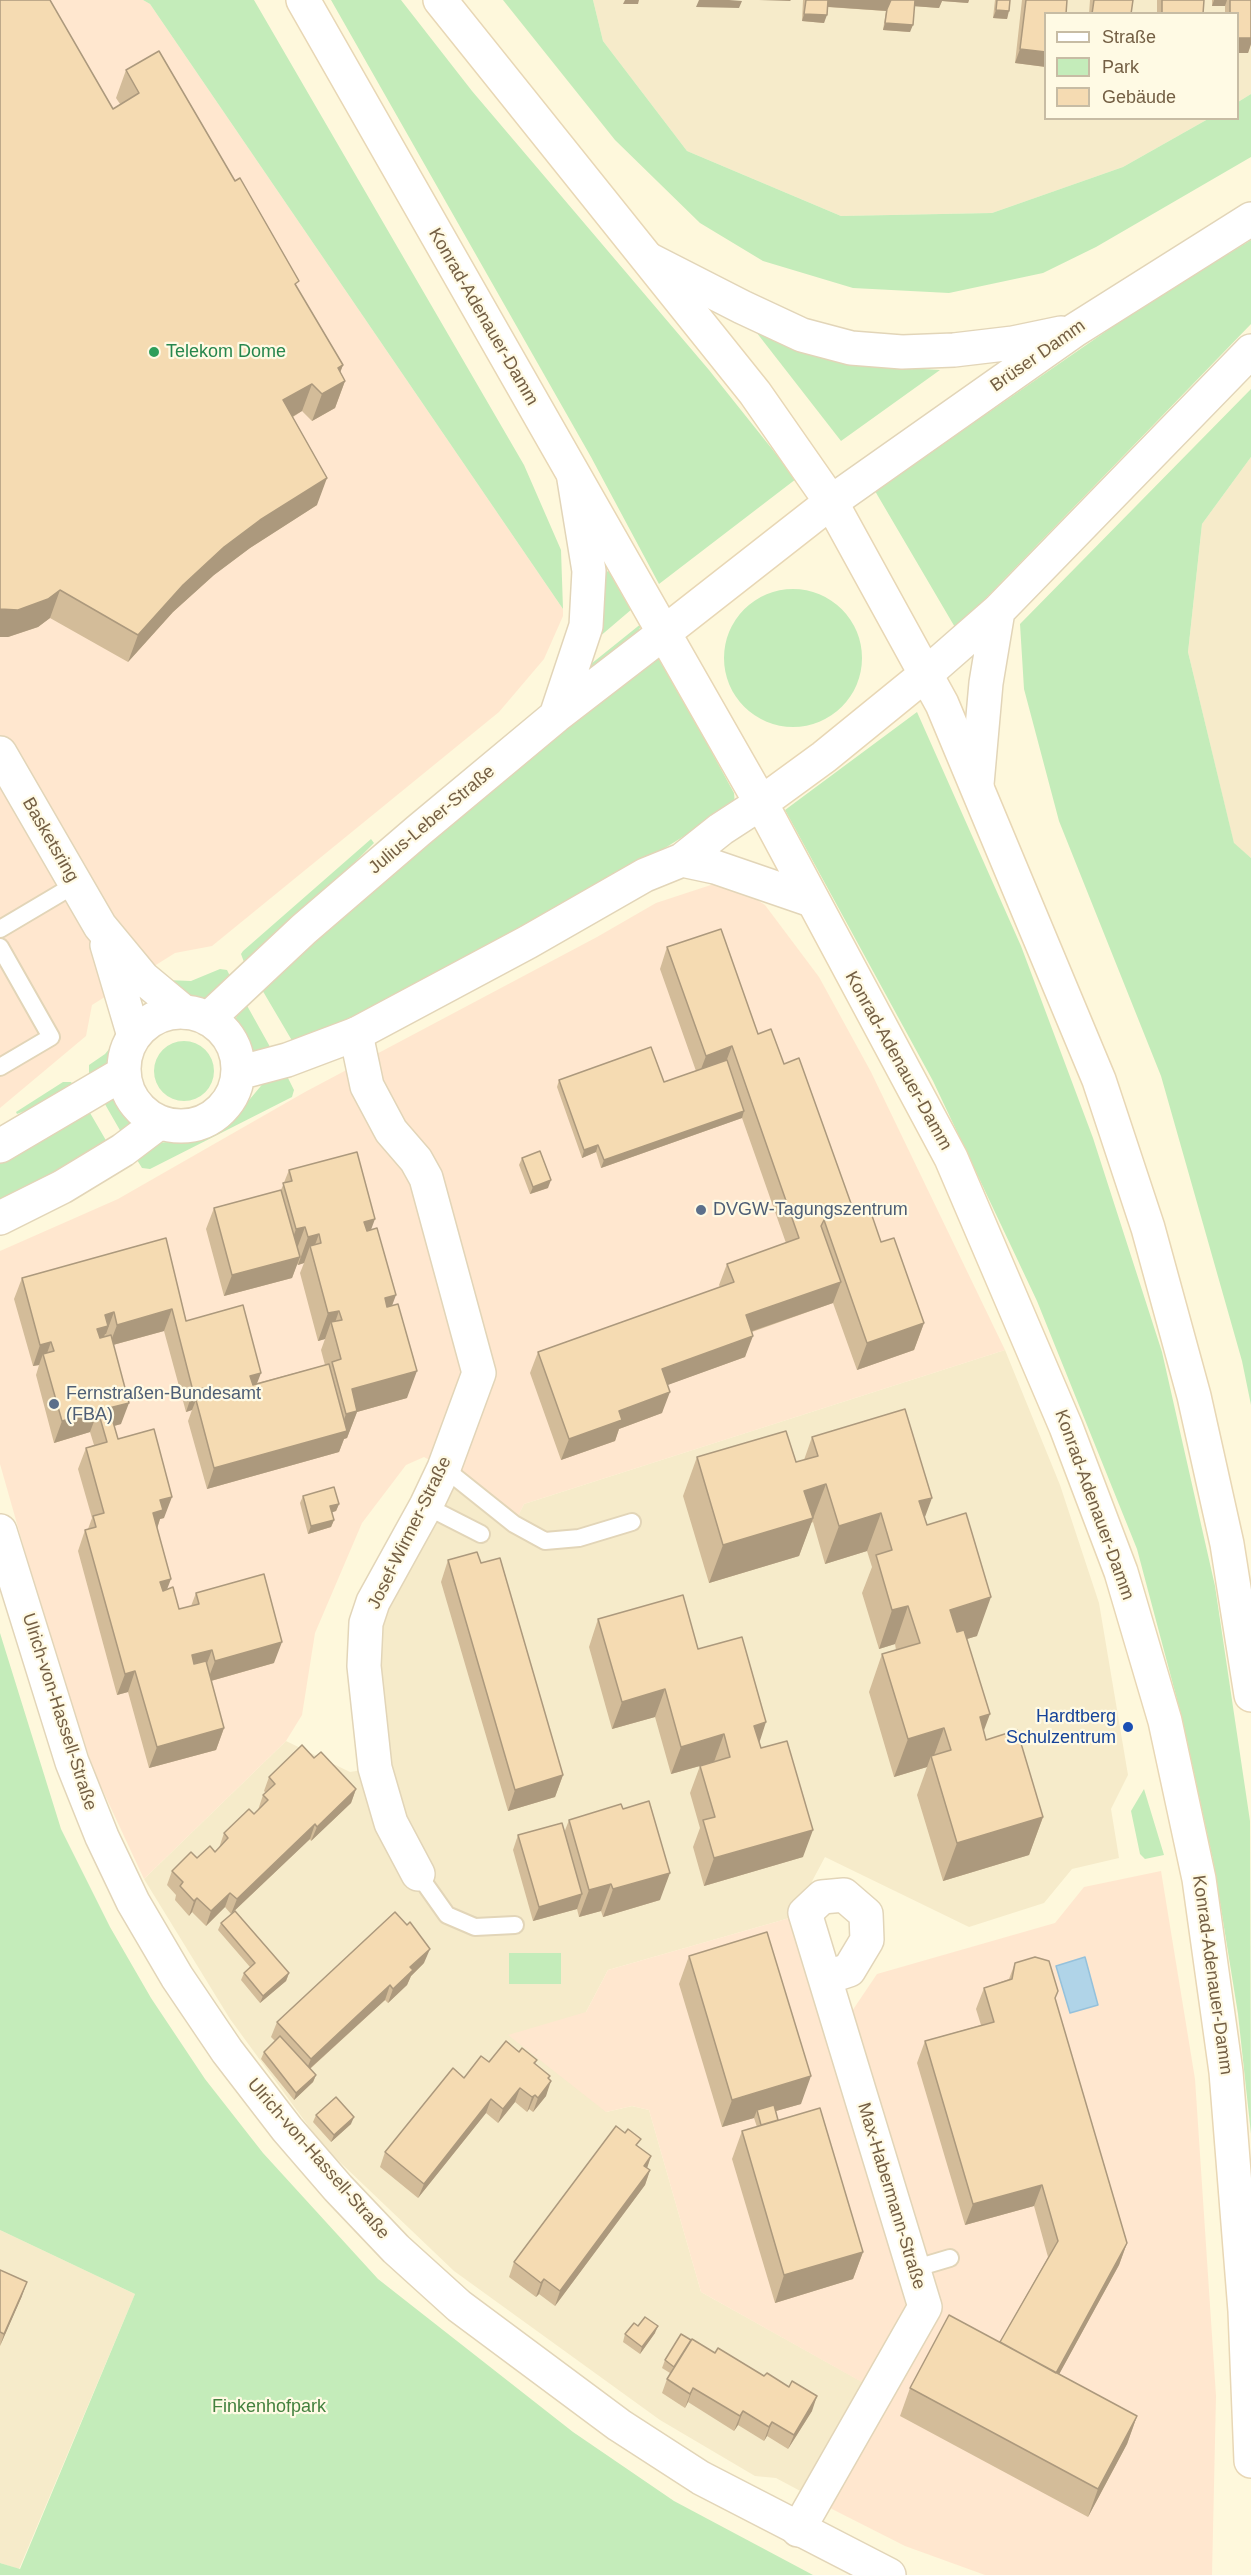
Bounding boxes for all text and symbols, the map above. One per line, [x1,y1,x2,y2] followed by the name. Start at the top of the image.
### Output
[1044,12,1239,120] legend
[1102,27,1156,47] text: Straße
[1102,57,1139,77] text: Park
[1102,87,1176,107] text: Gebäude
[423,225,543,409] street label: Konrad-Adenauer-Damm
[986,315,1090,397] street label: Brüser Damm
[166,341,286,363] place label: Telekom Dome
[147,345,161,359] marker: Telekom Dome
[365,761,499,879] street label: Julius-Leber-Straße
[17,794,83,886] street label: Basketsring
[840,968,956,1154] street label: Konrad-Adenauer-Damm
[713,1199,908,1221] place label: DVGW-Tagungszentrum
[694,1203,708,1217] marker: DVGW-Tagungszentrum
[66,1383,261,1426] place label: Fernstraßen-Bundesamt (FBA)
[47,1397,61,1411] marker: Fernstraßen-Bundesamt (FBA)
[1049,1407,1139,1603] street label: Konrad-Adenauer-Damm
[364,1453,456,1613] street label: Josef-Wirmer-Straße
[17,1611,101,1813] street label: Ulrich-von-Hassell-Straße
[1006,1706,1116,1748] place label: Hardtberg Schulzentrum
[1121,1720,1135,1734] marker: Hardtberg Schulzentrum
[1187,1874,1237,2076] street label: Konrad-Adenauer-Damm
[242,2074,394,2244] street label: Ulrich-von-Hassell-Straße
[852,2100,930,2292] street label: Max-Habermann-Straße
[212,2396,326,2418] park label: Finkenhofpark

